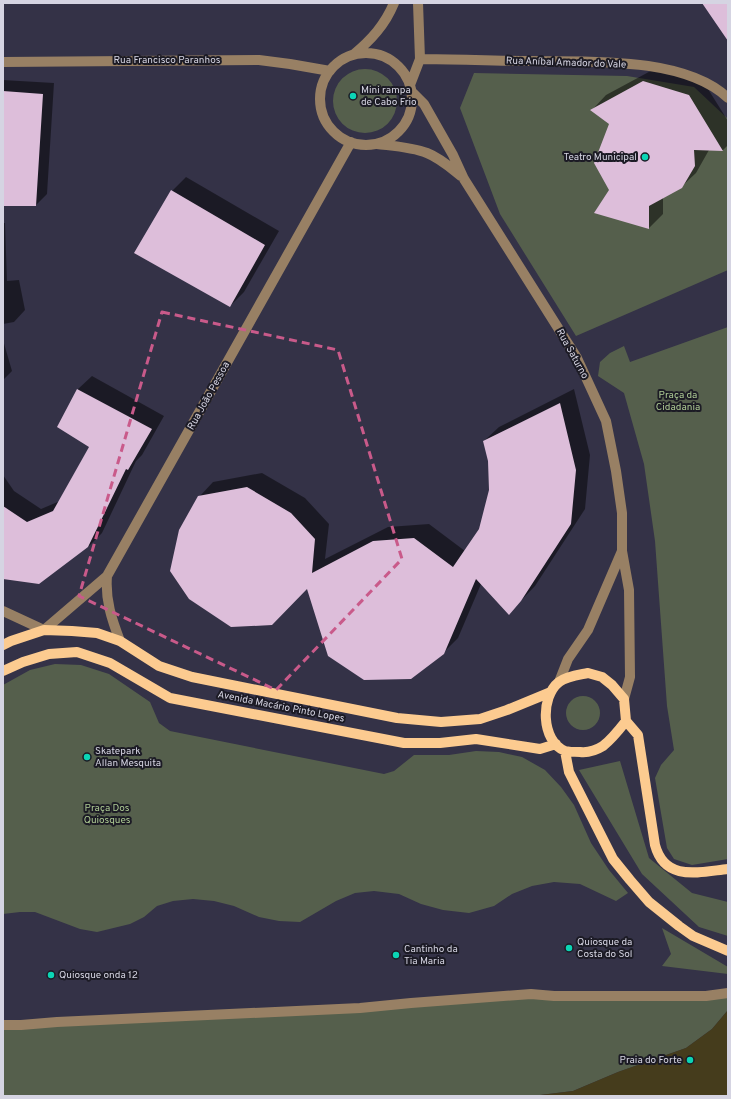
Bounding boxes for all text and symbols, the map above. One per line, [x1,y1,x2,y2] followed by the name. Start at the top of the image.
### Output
[114,54,221,67] street label: Rua Francisco Paranhos
[506,54,626,72] street label: Rua Aníbal Amador do Vale
[361,84,417,109] place label: Mini rampa de Cabo Frio
[348,91,358,101] marker: Mini rampa de Cabo Frio
[564,151,637,164] place label: Teatro Municipal
[640,152,650,162] marker: Teatro Municipal
[553,327,591,382] street label: Rua Saturno
[185,360,233,432] street label: Rua João Pessoa
[656,389,700,414] park label: Praça da Cidadania
[217,688,346,726] street label: Avenida Macário Pinto Lopes
[95,745,161,770] place label: Skatepark Allan Mesquita
[82,752,92,762] marker: Skatepark Allan Mesquita
[84,802,131,827] park label: Praça Dos Quiosques
[577,936,632,961] place label: Quiosque da Costa do Sol
[404,943,458,968] place label: Cantinho da Tia Maria
[564,943,574,953] marker: Quiosque da Costa do Sol
[391,950,401,960] marker: Cantinho da Tia Maria
[59,969,138,982] place label: Quiosque onda 12
[46,970,56,980] marker: Quiosque onda 12
[620,1054,682,1067] place label: Praia do Forte
[685,1055,695,1065] marker: Praia do Forte

